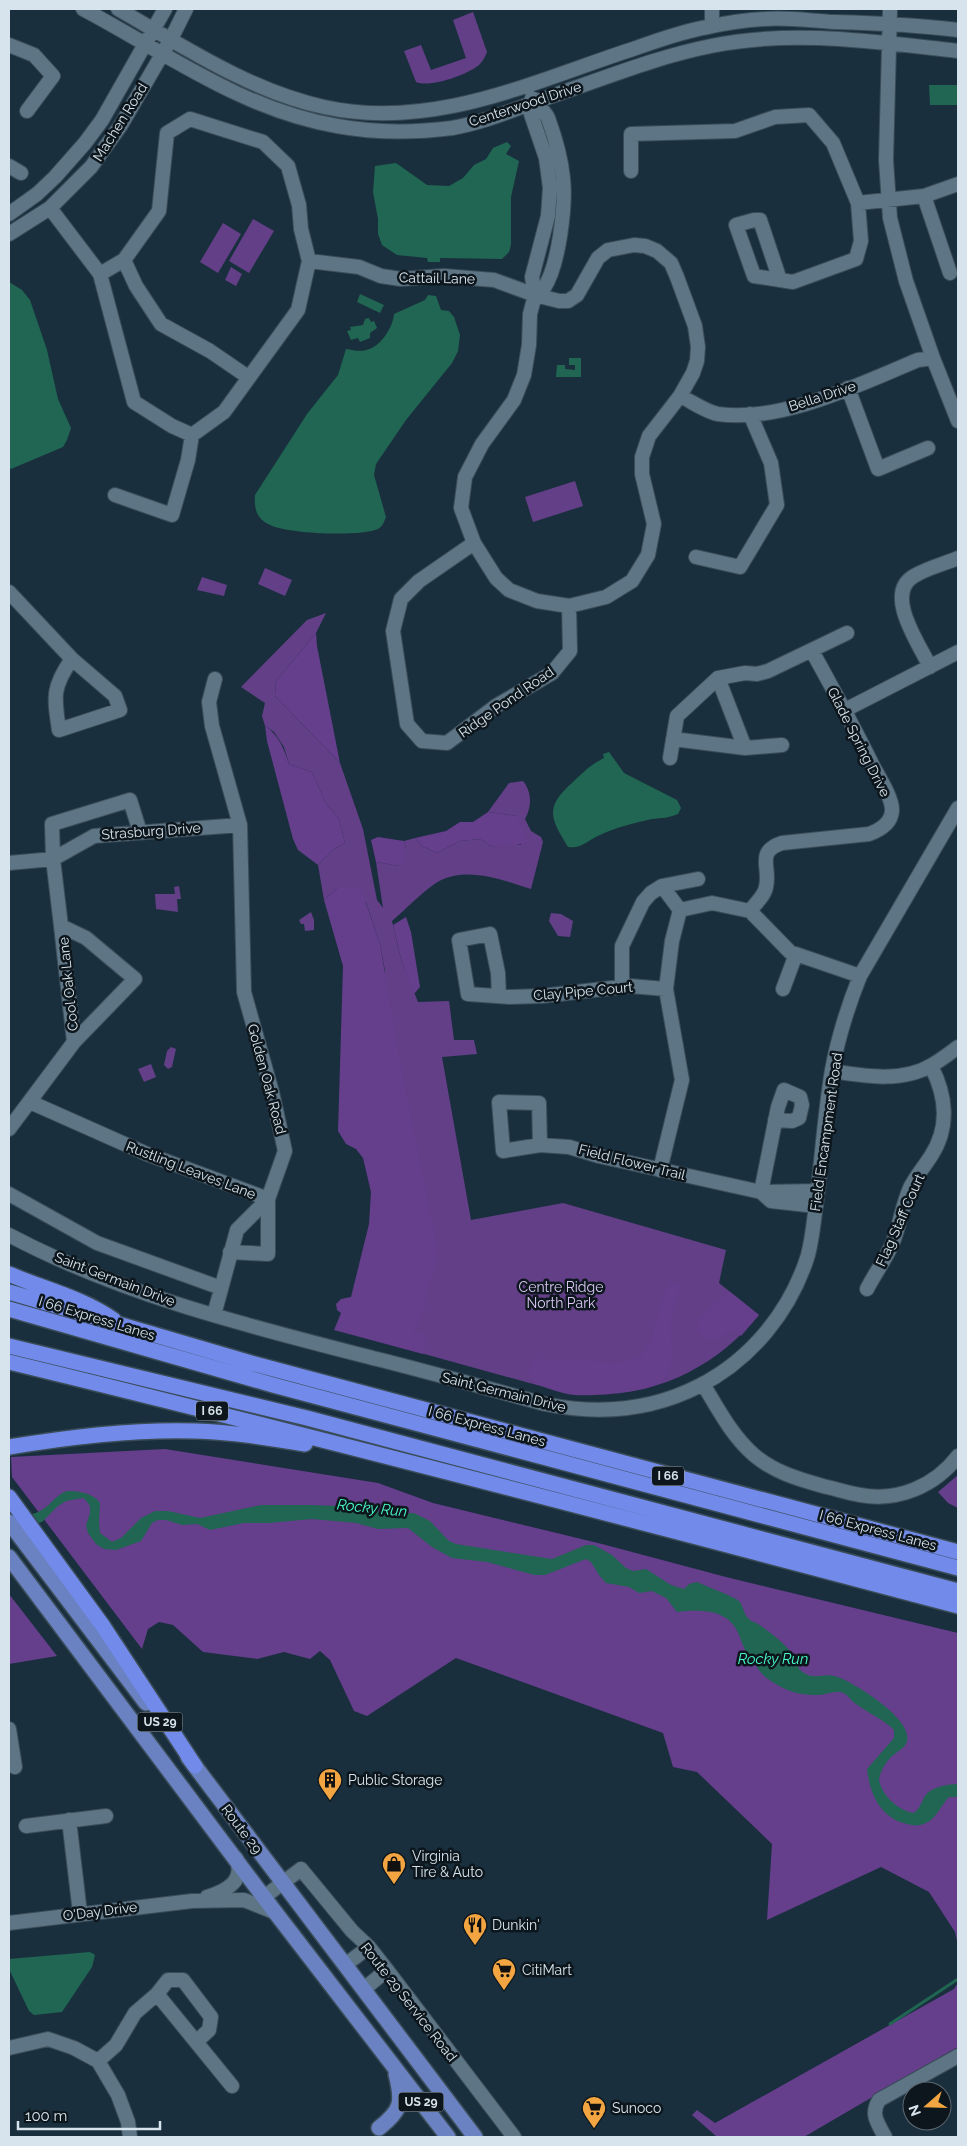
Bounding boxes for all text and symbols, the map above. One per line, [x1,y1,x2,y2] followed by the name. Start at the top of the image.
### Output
[467,78,583,130] street label: Centerwood Drive
[90,80,150,164] street label: Machen Road
[399,269,475,287] street label: Cattail Lane
[786,378,858,414] street label: Bella Drive
[455,663,557,741] street label: Ridge Pond Road
[824,685,894,799] street label: Glade Spring Drive
[101,820,201,842] street label: Strasburg Drive
[55,936,81,1032] street label: Cool Oak Lane
[533,979,634,1003] street label: Clay Pipe Court
[245,1022,289,1136] street label: Golden Oak Road
[807,1052,845,1212] street label: Field Encampment Road
[124,1138,258,1202] street label: Rustling Leaves Lane
[577,1141,687,1183] street label: Field Flower Trail
[872,1171,928,1269] street label: Flag Staff Court
[53,1249,177,1309] street label: Saint Germain Drive
[519,1279,603,1311] park label: Centre Ridge North Park
[37,1293,157,1343] street label: I 66 Express Lanes
[440,1369,568,1415] street label: Saint Germain Drive
[196,1402,228,1420] road number: I 66
[427,1403,548,1449] street label: I 66 Express Lanes
[652,1466,684,1485] road number: I 66
[336,1495,408,1521] water label: Rocky Run
[818,1507,939,1553] street label: I 66 Express Lanes
[738,1650,808,1668] water label: Rocky Run
[138,1712,182,1731] road number: US 29
[317,1767,343,1801] building icon: Public Storage
[348,1772,442,1788] place label: Public Storage
[218,1801,266,1857] street label: Route 29
[412,1848,483,1880] place label: Virginia Tire & Auto
[381,1851,407,1885] shop icon: Virginia Tire & Auto
[62,1899,138,1923] street label: O'Day Drive
[462,1912,488,1946] restaurant icon: Dunkin'
[492,1917,540,1933] place label: Dunkin'
[358,1940,460,2064] street label: Route 29 Service Road
[491,1957,517,1991] supermarket icon: CitiMart
[522,1962,572,1978] place label: CitiMart
[902,2081,952,2131] north arrow
[398,2092,444,2112] road number: US 29
[581,2095,607,2129] supermarket icon: Sunoco
[18,2098,160,2130] scale bar
[612,2100,661,2116] place label: Sunoco
[905,2103,924,2118] text: N
[25,2107,67,2125] text: 100 m

